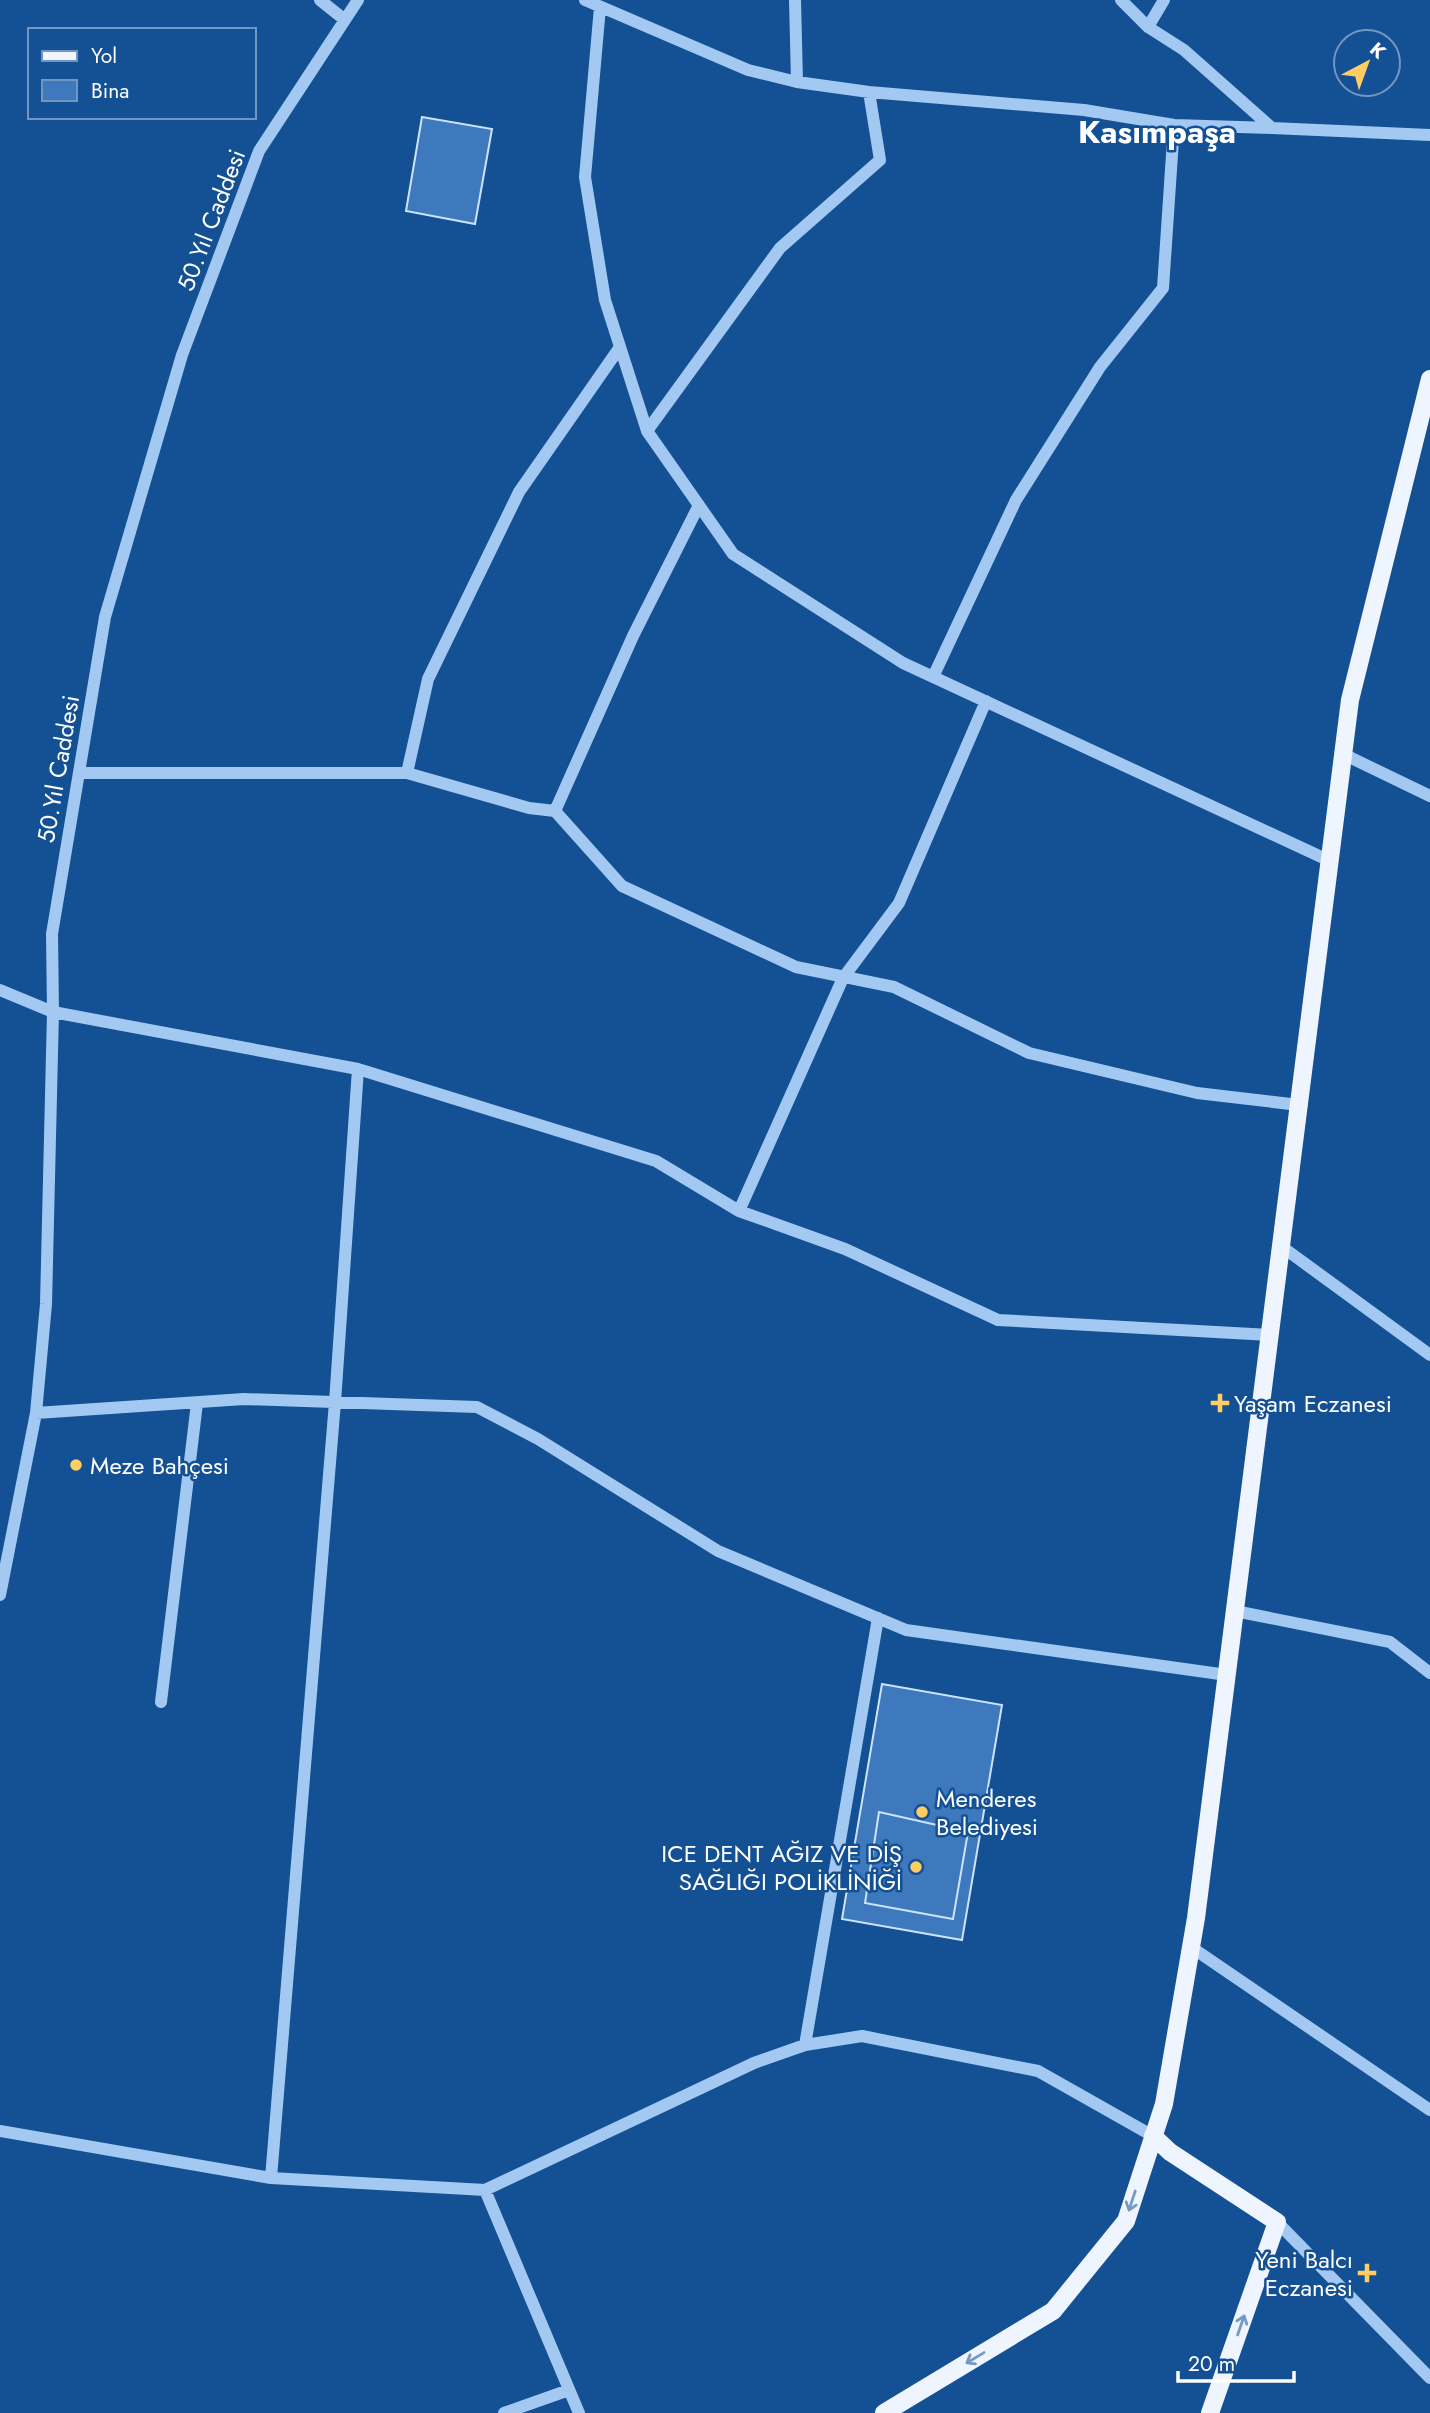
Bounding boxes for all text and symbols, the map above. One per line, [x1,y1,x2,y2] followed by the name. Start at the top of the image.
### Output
[28,28,256,119] legend
[1332,28,1402,98] north arrow
[1364,36,1392,66] text: K
[91,41,117,71] text: Yol
[91,76,129,106] text: Bina
[1078,109,1236,155] district label: Kasımpaşa
[168,144,254,296] street label: 50.Yıl Caddesi
[28,692,88,846] street label: 50.Yıl Caddesi
[1234,1386,1392,1421] place label: Yaşam Eczanesi
[1212,1395,1228,1411] marker: Yaşam Eczanesi
[90,1448,229,1483] place label: Meze Bahçesi
[68,1457,84,1473] marker: Meze Bahçesi
[936,1781,1038,1844] place label: Menderes Belediyesi
[914,1804,930,1820] marker: Menderes Belediyesi
[661,1836,902,1899] place label: ICE DENT AĞIZ VE DİŞ SAĞLIĞI POLİKLİNİĞİ
[908,1859,924,1875] marker: ICE DENT AĞIZ VE DİŞ SAĞLIĞI POLİKLİNİĞİ
[1125,2190,1138,2212] one-way arrow
[1255,2242,1353,2305] place label: Yeni Balcı Eczanesi
[1359,2265,1375,2281] marker: Yeni Balcı Eczanesi
[1236,2315,1248,2337] one-way arrow
[1178,2340,1294,2384] scale bar
[1188,2349,1235,2379] text: 20 m
[966,2351,986,2365] one-way arrow

